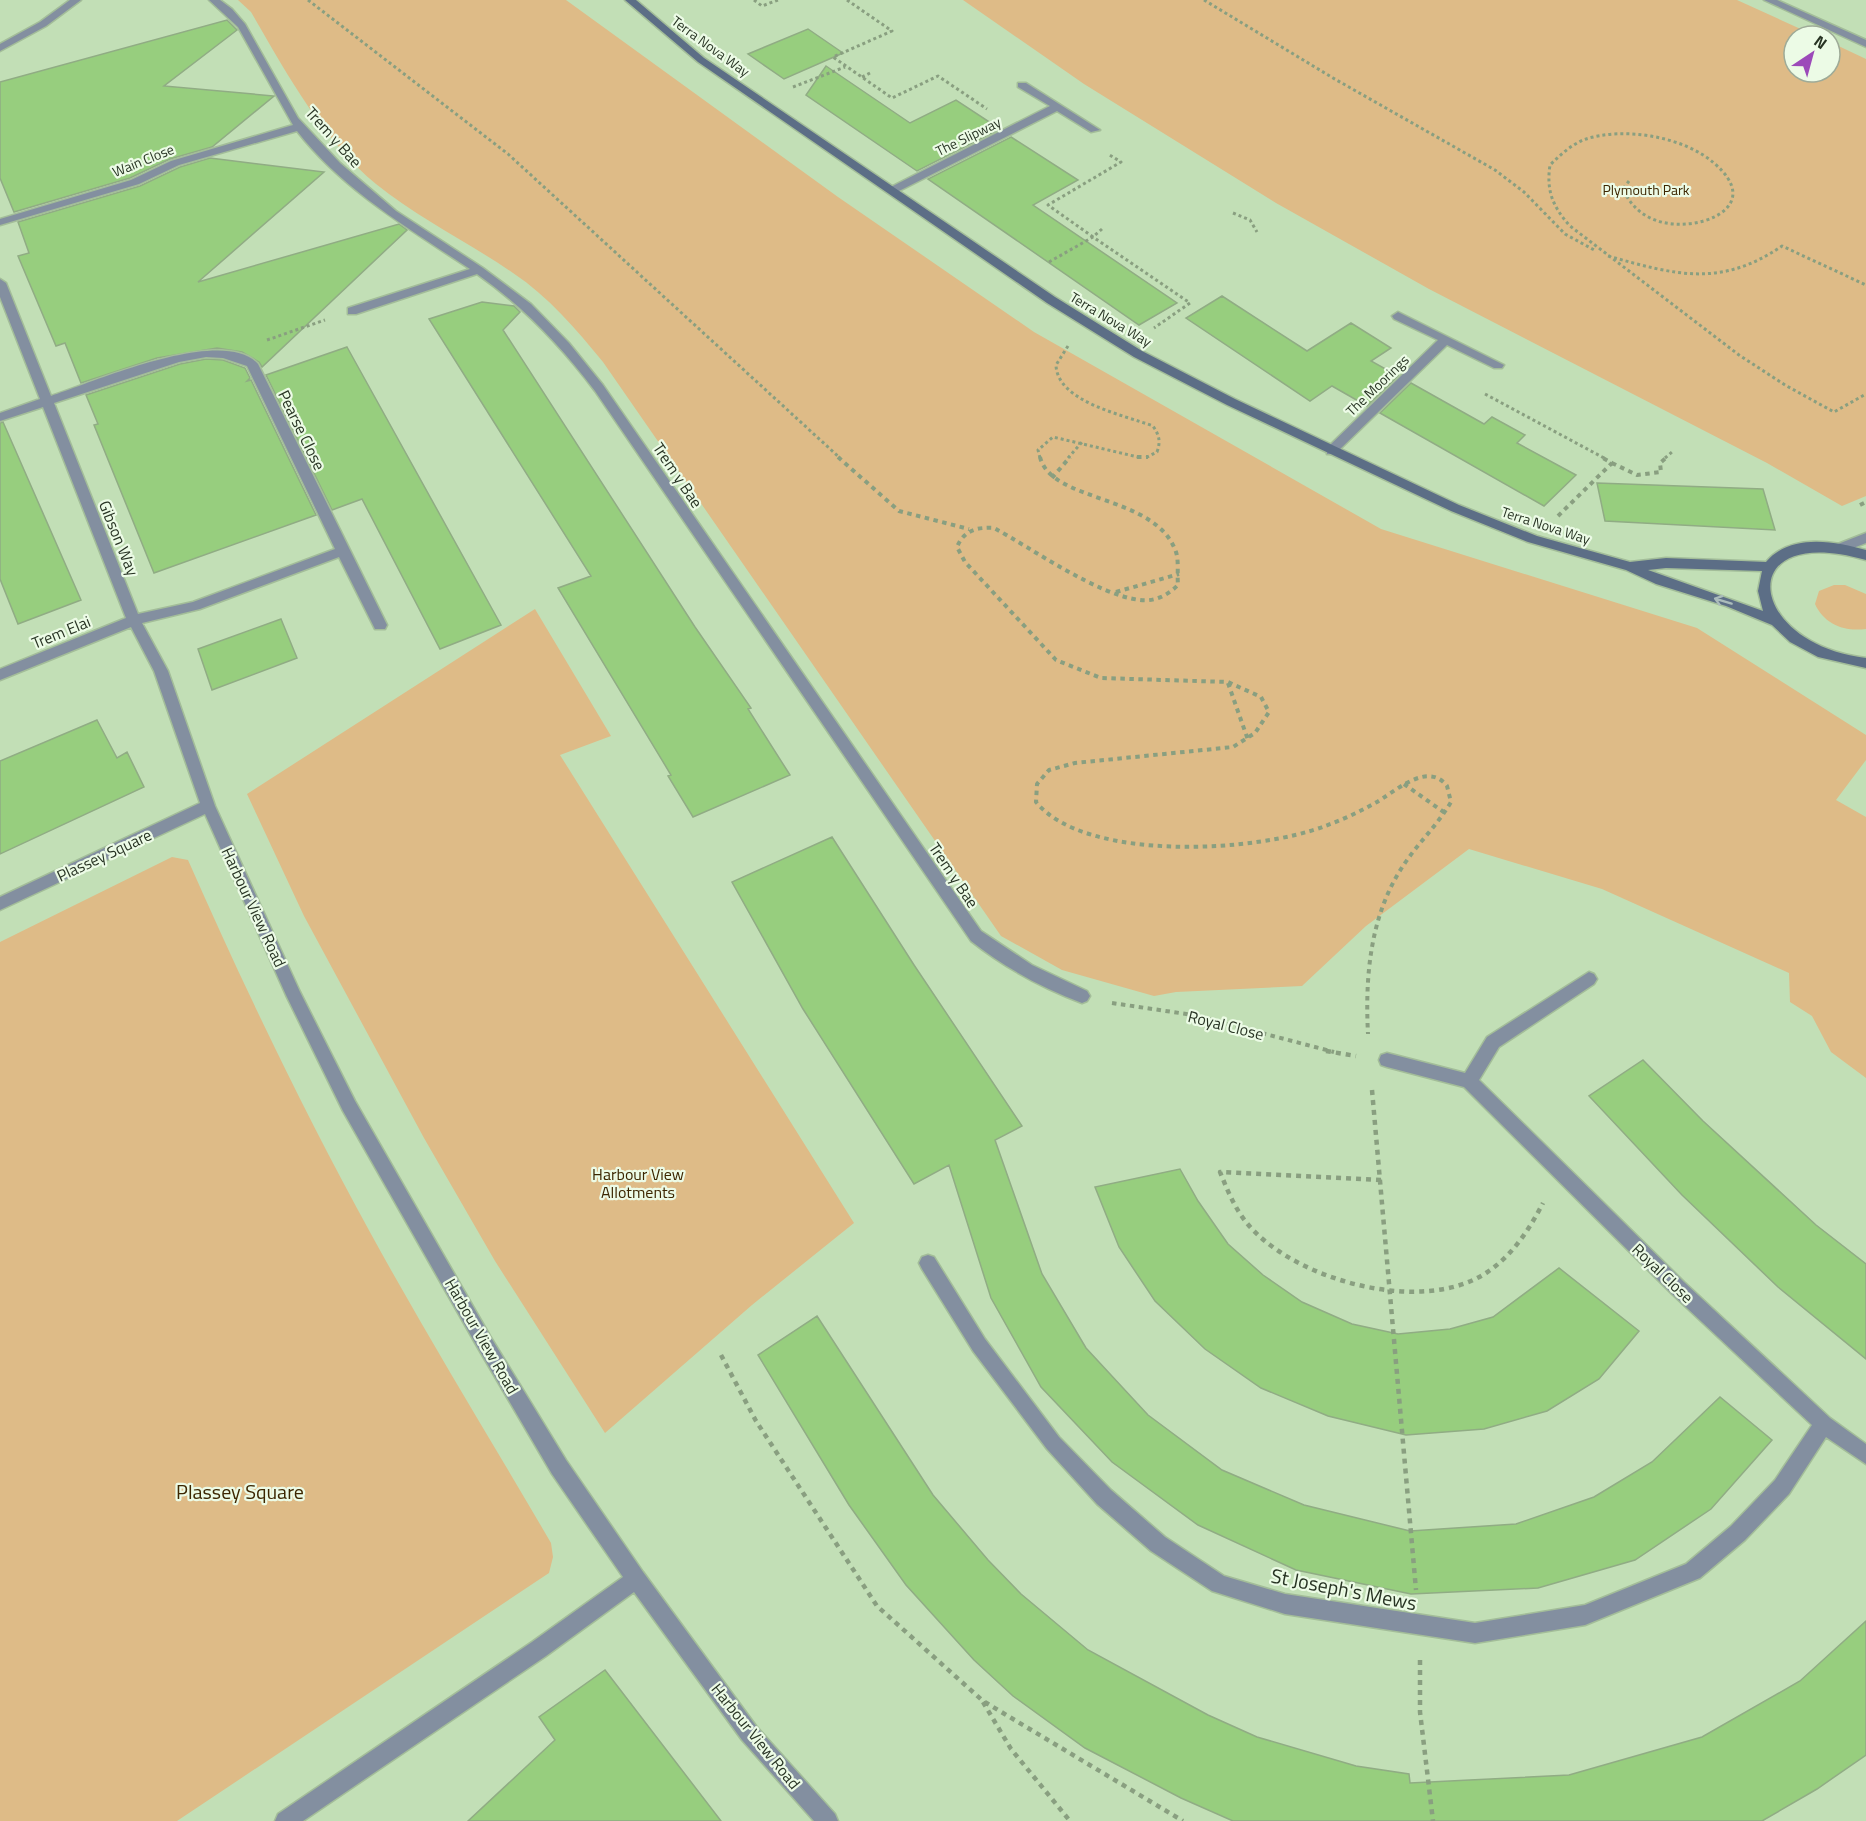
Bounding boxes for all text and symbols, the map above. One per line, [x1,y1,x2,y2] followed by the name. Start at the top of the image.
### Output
[668,10,755,82] street label: Terra Nova Way
[1782,24,1842,84] north arrow
[1809,29,1832,55] text: N
[300,101,368,173] street label: Trem y Bae
[932,111,1005,161] street label: The Slipway
[109,138,177,182] street label: Wain Close
[1602,179,1690,200] park label: Plymouth Park
[1066,286,1156,352] street label: Terra Nova Way
[1341,349,1413,421] street label: The Moorings
[272,386,332,474] street label: Pearse Close
[647,437,709,513] street label: Trem y Bae
[93,497,145,580] street label: Gibson Way
[1499,501,1593,549] street label: Terra Nova Way
[1714,594,1733,605] one-way arrow
[28,609,94,655] street label: Trem Elai
[53,823,155,887] street label: Plassey Square
[923,837,985,913] street label: Trem y Bae
[216,843,292,971] street label: Harbour View Road
[1186,1004,1266,1046] street label: Royal Close
[592,1162,684,1204] park label: Harbour View Allotments
[1627,1238,1699,1308] street label: Royal Close
[439,1274,525,1398] street label: Harbour View Road
[176,1476,304,1507] park label: Plassey Square
[1269,1560,1419,1618] street label: St Joseph's Mews
[706,1678,806,1794] street label: Harbour View Road

